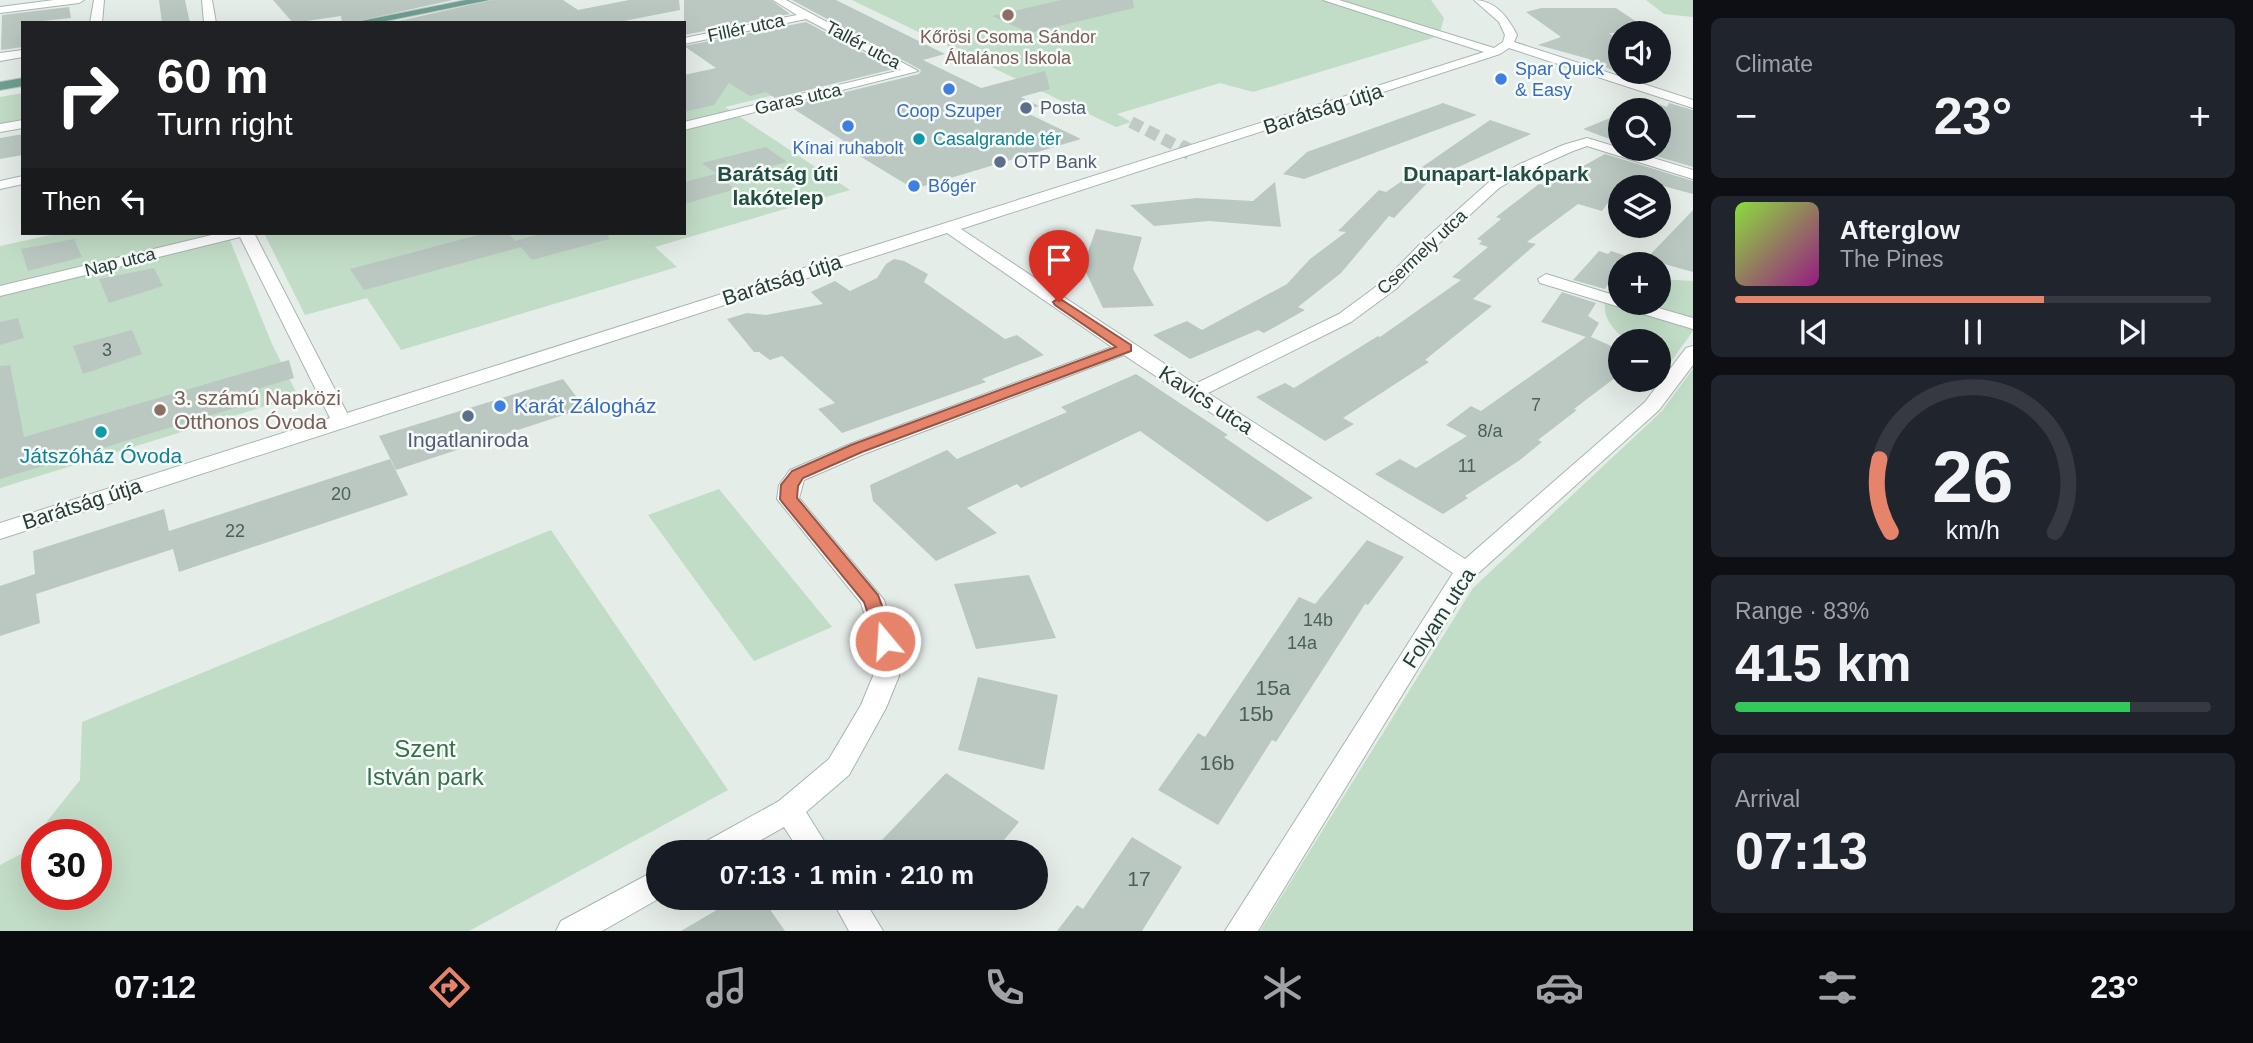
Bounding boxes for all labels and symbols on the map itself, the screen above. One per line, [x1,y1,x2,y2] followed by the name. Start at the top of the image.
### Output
[1000,7,1016,23] marker: Kőrösi Csoma Sándor Általános Iskola
[706,10,787,46] street label: Fillér utca
[822,17,905,74] street label: Tallér utca
[920,27,1096,68] place label: Kőrösi Csoma Sándor Általános Iskola
[1515,59,1605,100] place label: Spar Quick & Easy
[1493,71,1509,87] marker: Spar Quick & Easy
[1260,78,1386,139] street label: Barátság útja
[753,79,844,119] street label: Garas utca
[941,81,957,97] marker: Coop Szuper
[1040,98,1087,118] place label: Posta
[1018,100,1034,116] marker: Posta
[896,101,1002,121] place label: Coop Szuper
[840,118,856,134] marker: Kínai ruhabolt
[933,129,1061,149] place label: Casalgrande tér
[911,131,927,147] marker: Casalgrande tér
[792,138,904,158] place label: Kínai ruhabolt
[1014,152,1098,172] place label: OTP Bank
[992,154,1008,170] marker: OTP Bank
[717,162,839,209] district label: Barátság úti lakótelep
[1403,162,1589,185] district label: Dunapart-lakópark
[928,176,976,196] place label: Bőgér
[906,178,922,194] marker: Bőgér
[1373,205,1472,299] street label: Csermely utca
[1029,230,1089,302] pin
[83,243,158,280] street label: Nap utca
[719,249,845,310] street label: Barátság útja
[102,340,112,360] house number: 3
[1155,361,1258,439] street label: Kavics utca
[174,386,341,433] place label: 3. számú Napközi Otthonos Óvoda
[514,394,656,417] place label: Karát Zálogház
[1531,395,1541,415] house number: 7
[492,398,508,414] marker: Karát Zálogház
[152,402,168,418] marker: 3. számú Napközi Otthonos Óvoda
[460,408,476,424] marker: Ingatlaniroda
[1477,421,1503,441] house number: 8/a
[93,424,109,440] marker: Játszóház Óvoda
[407,428,529,451] place label: Ingatlaniroda
[20,444,182,467] place label: Játszóház Óvoda
[1458,456,1476,476] house number: 11
[19,473,145,534] street label: Barátság útja
[331,484,351,504] house number: 20
[225,521,245,541] house number: 22
[1398,563,1480,672] street label: Folyam utca
[848,604,922,678] position arrow
[1303,610,1333,630] house number: 14b
[1287,633,1318,653] house number: 14a
[1255,676,1291,699] house number: 15a
[1238,702,1274,725] house number: 15b
[366,735,485,790] park label: Szent István park
[1199,751,1235,774] house number: 16b
[21,819,112,910] speed limit sign: 30
[1127,867,1151,890] house number: 17

